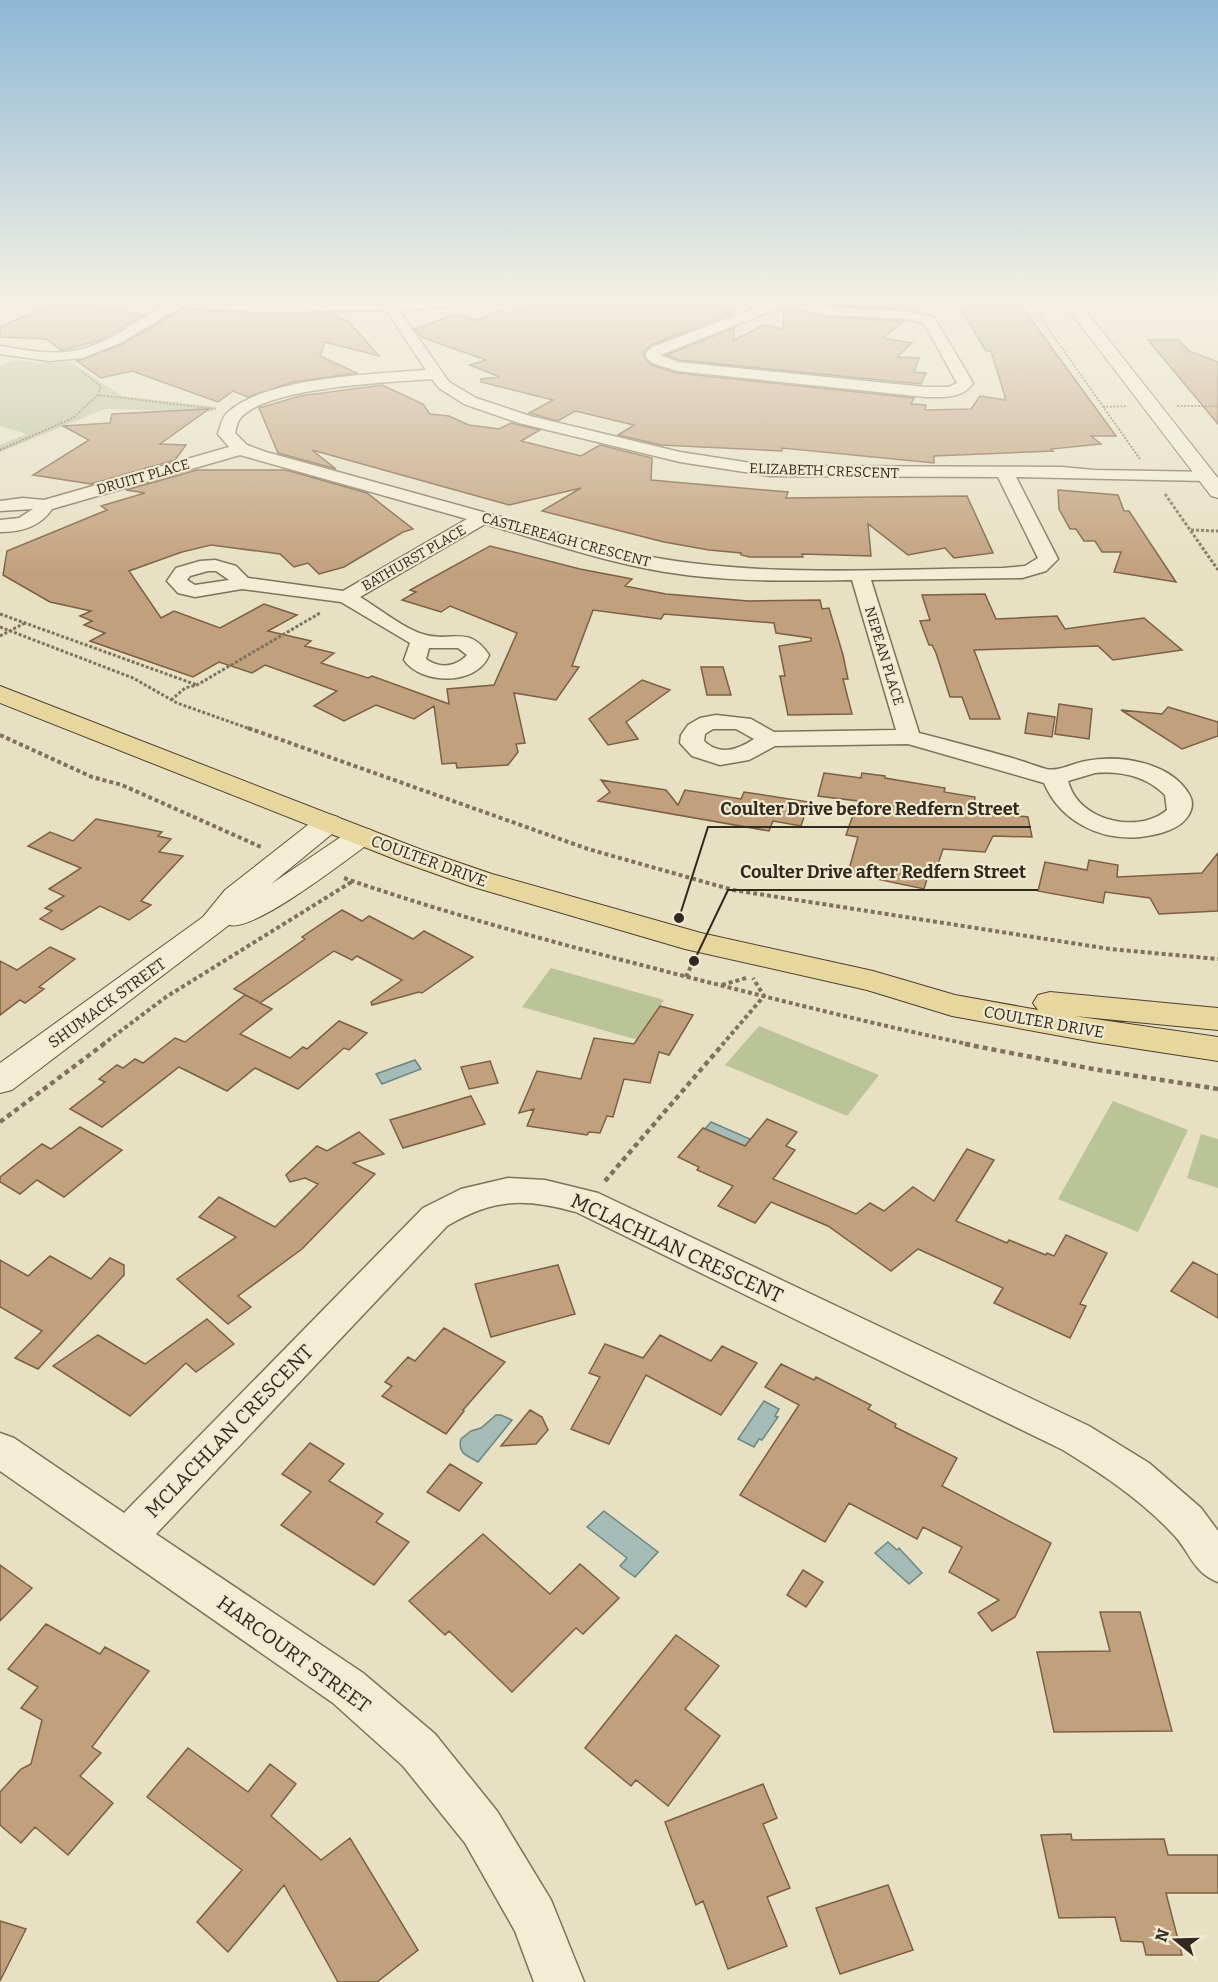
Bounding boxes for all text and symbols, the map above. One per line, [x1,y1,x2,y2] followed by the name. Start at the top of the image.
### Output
[95,456,191,498] street label: DRUITT PLACE
[749,460,899,482] street label: ELIZABETH CRESCENT
[480,509,652,571] street label: CASTLEREAGH CRESCENT
[359,521,469,595] street label: BATHURST PLACE
[861,605,907,707] street label: NEPEAN PLACE
[708,791,1031,827] callout: Coulter Drive before Redfern Street
[720,798,1020,820] text: Coulter Drive before Redfern Street
[368,831,490,891] street label: COULTER DRIVE
[728,854,1038,890] callout: Coulter Drive after Redfern Street
[740,861,1026,883] text: Coulter Drive after Redfern Street
[45,954,169,1052] street label: SHUMACK STREET
[982,1002,1106,1042] street label: COULTER DRIVE
[567,1188,787,1308] street label: MCLACHLAN CRESCENT
[140,1339,318,1522] street label: MCLACHLAN CRESCENT
[213,1590,376,1718] street label: HARCOURT STREET
[1146,1910,1206,1970] north arrow
[1151,1926,1173,1944] text: N

